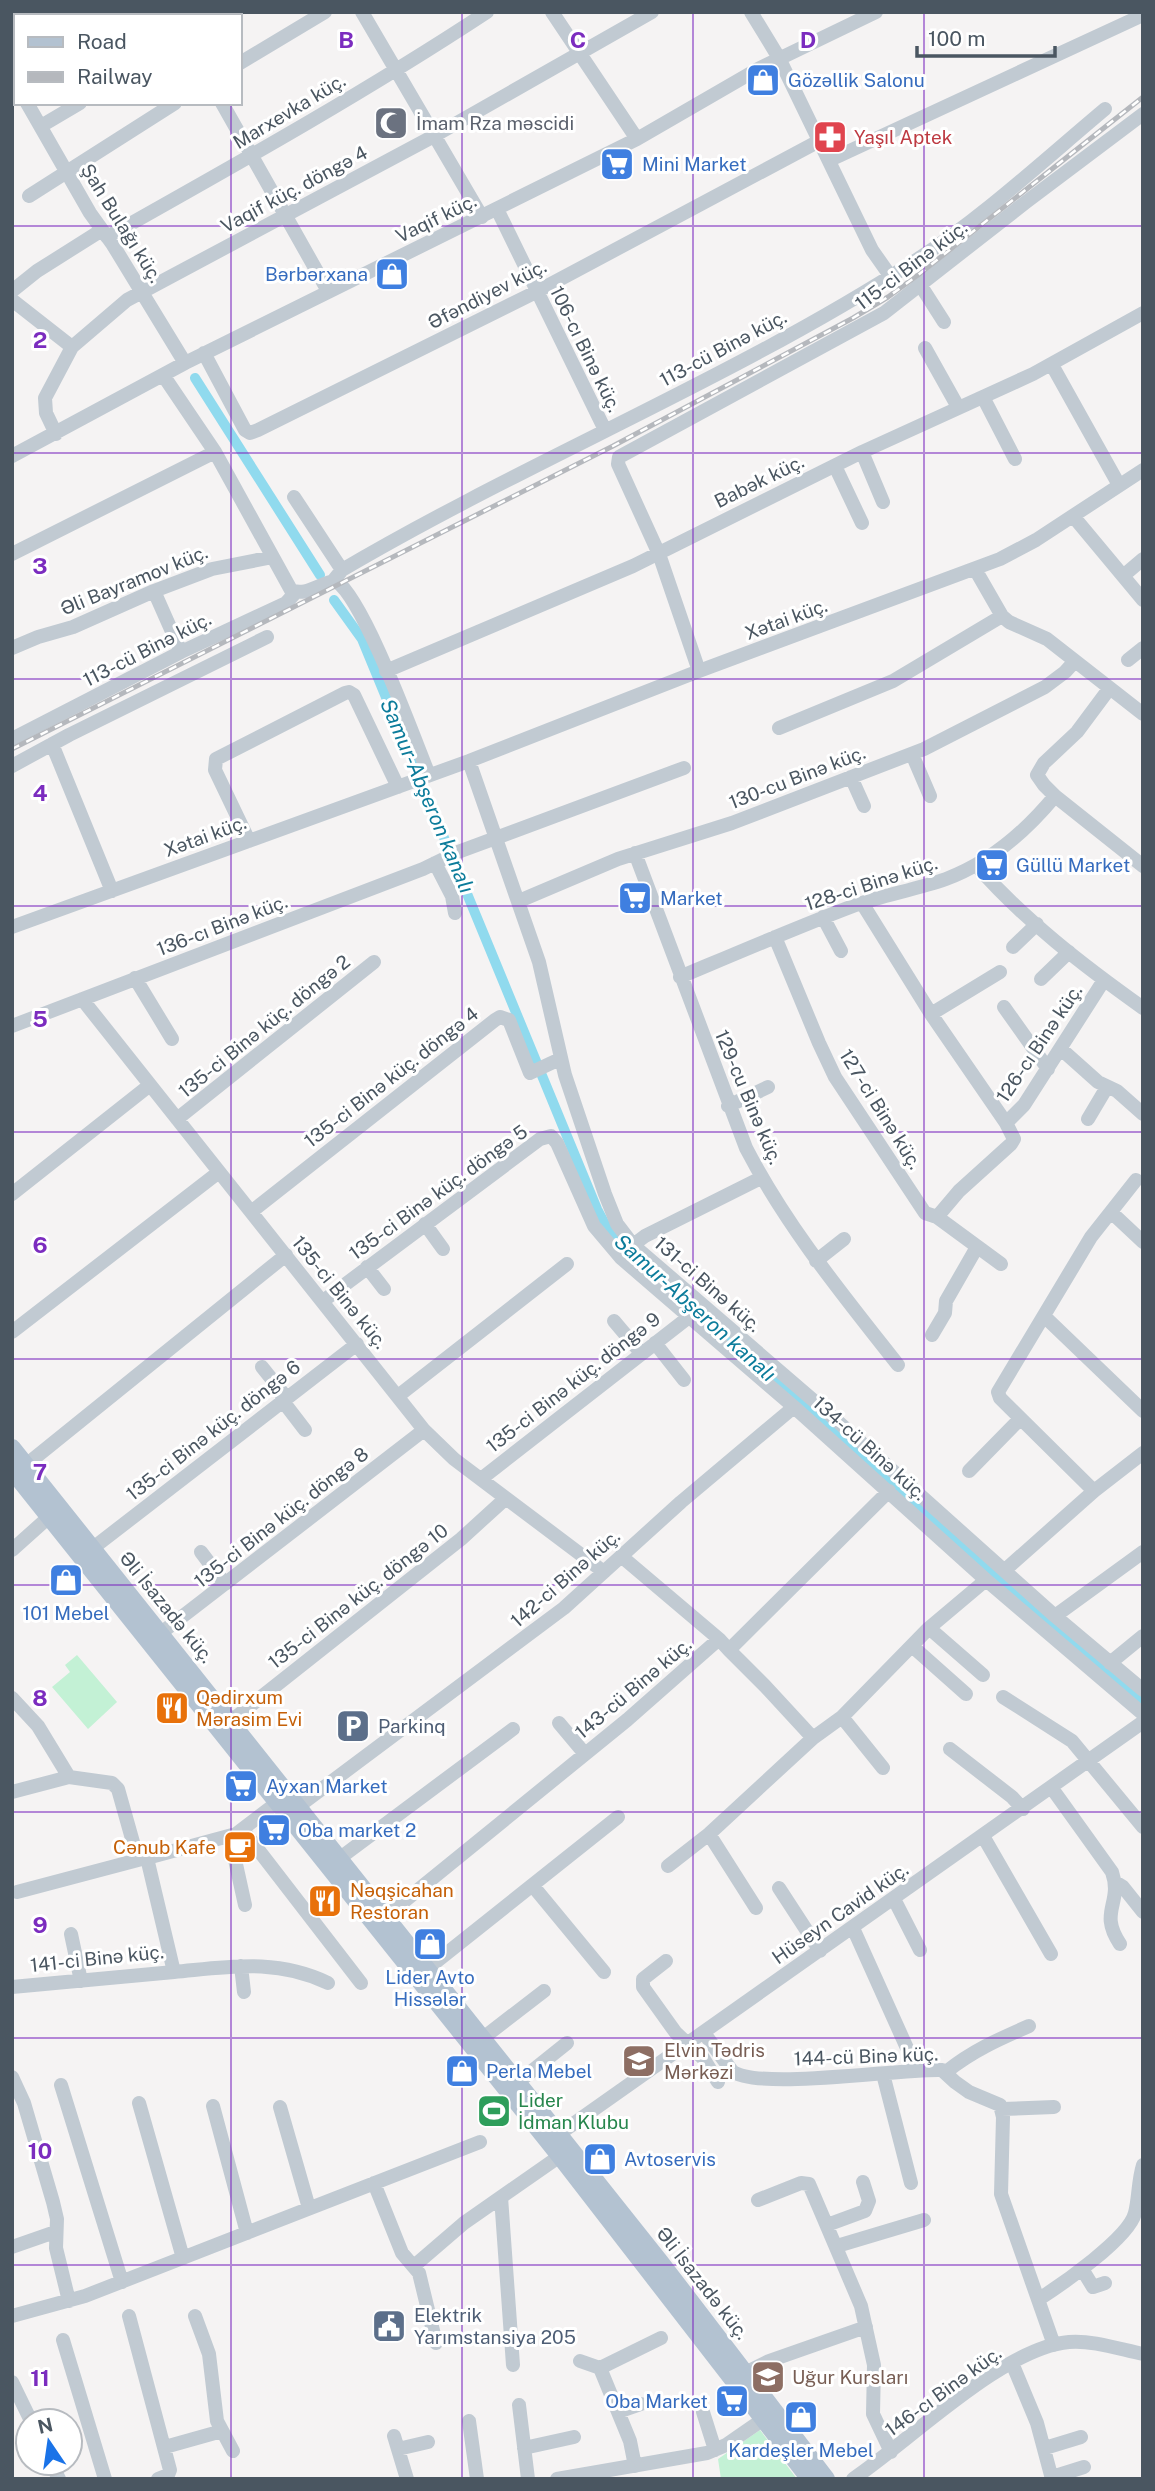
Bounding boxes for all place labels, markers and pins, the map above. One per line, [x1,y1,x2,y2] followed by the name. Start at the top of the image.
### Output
[744,61,782,99] shop icon: Gözəllik Salonu
[788,69,925,91] place label: Gözəllik Salonu
[372,104,410,142] mosque icon: İmam Rza məscidi
[416,112,574,134] place label: İmam Rza məscidi
[811,118,849,156] pharmacy icon: Yaşıl Aptek
[854,126,953,148] place label: Yaşıl Aptek
[598,145,636,183] supermarket icon: Mini Market
[642,153,747,175] place label: Mini Market
[373,255,411,293] shop icon: Bərbərxana
[265,263,368,285] place label: Bərbərxana
[973,846,1011,884] supermarket icon: Güllü Market
[1016,854,1130,876] place label: Güllü Market
[616,879,654,917] supermarket icon: Market
[660,887,723,909] place label: Market
[47,1561,85,1599] shop icon: 101 Mebel
[22,1602,110,1624] place label: 101 Mebel
[196,1686,302,1730] place label: Qədirxum Mərasim Evi
[153,1689,191,1727] restaurant icon: Qədirxum Mərasim Evi
[334,1707,372,1745] parking icon: Parkinq
[378,1715,446,1737] place label: Parkinq
[222,1767,260,1805] supermarket icon: Ayxan Market
[266,1775,388,1797] place label: Ayxan Market
[255,1811,293,1849] supermarket icon: Oba market 2
[298,1819,416,1841] place label: Oba market 2
[221,1828,259,1866] cafe icon: Cənub Kafe
[113,1836,216,1858] place label: Cənub Kafe
[350,1879,454,1923] place label: Nəqşicahan Restoran
[306,1882,344,1920] restaurant icon: Nəqşicahan Restoran
[411,1925,449,1963] shop icon: Lider Avto Hissələr
[385,1966,475,2010] place label: Lider Avto Hissələr
[664,2039,765,2083] place label: Elvin Tədris Mərkəzi
[620,2042,658,2080] school or university icon: Elvin Tədris Mərkəzi
[443,2052,481,2090] shop icon: Perla Mebel
[486,2060,592,2082] place label: Perla Mebel
[518,2089,629,2133] place label: Lider İdman Klubu
[475,2092,513,2130] sports icon: Lider İdman Klubu
[581,2140,619,2178] shop icon: Avtoservis
[624,2148,716,2170] place label: Avtoservis
[414,2304,576,2348] place label: Elektrik Yarımstansiya 205
[370,2307,408,2345] public building icon: Elektrik Yarımstansiya 205
[749,2358,787,2396] school or university icon: Uğur Kursları
[792,2366,908,2388] place label: Uğur Kursları
[713,2382,751,2420] supermarket icon: Oba Market
[605,2390,708,2412] place label: Oba Market
[782,2398,820,2436] shop icon: Kardeşler Mebel
[728,2439,874,2461] place label: Kardeşler Mebel

